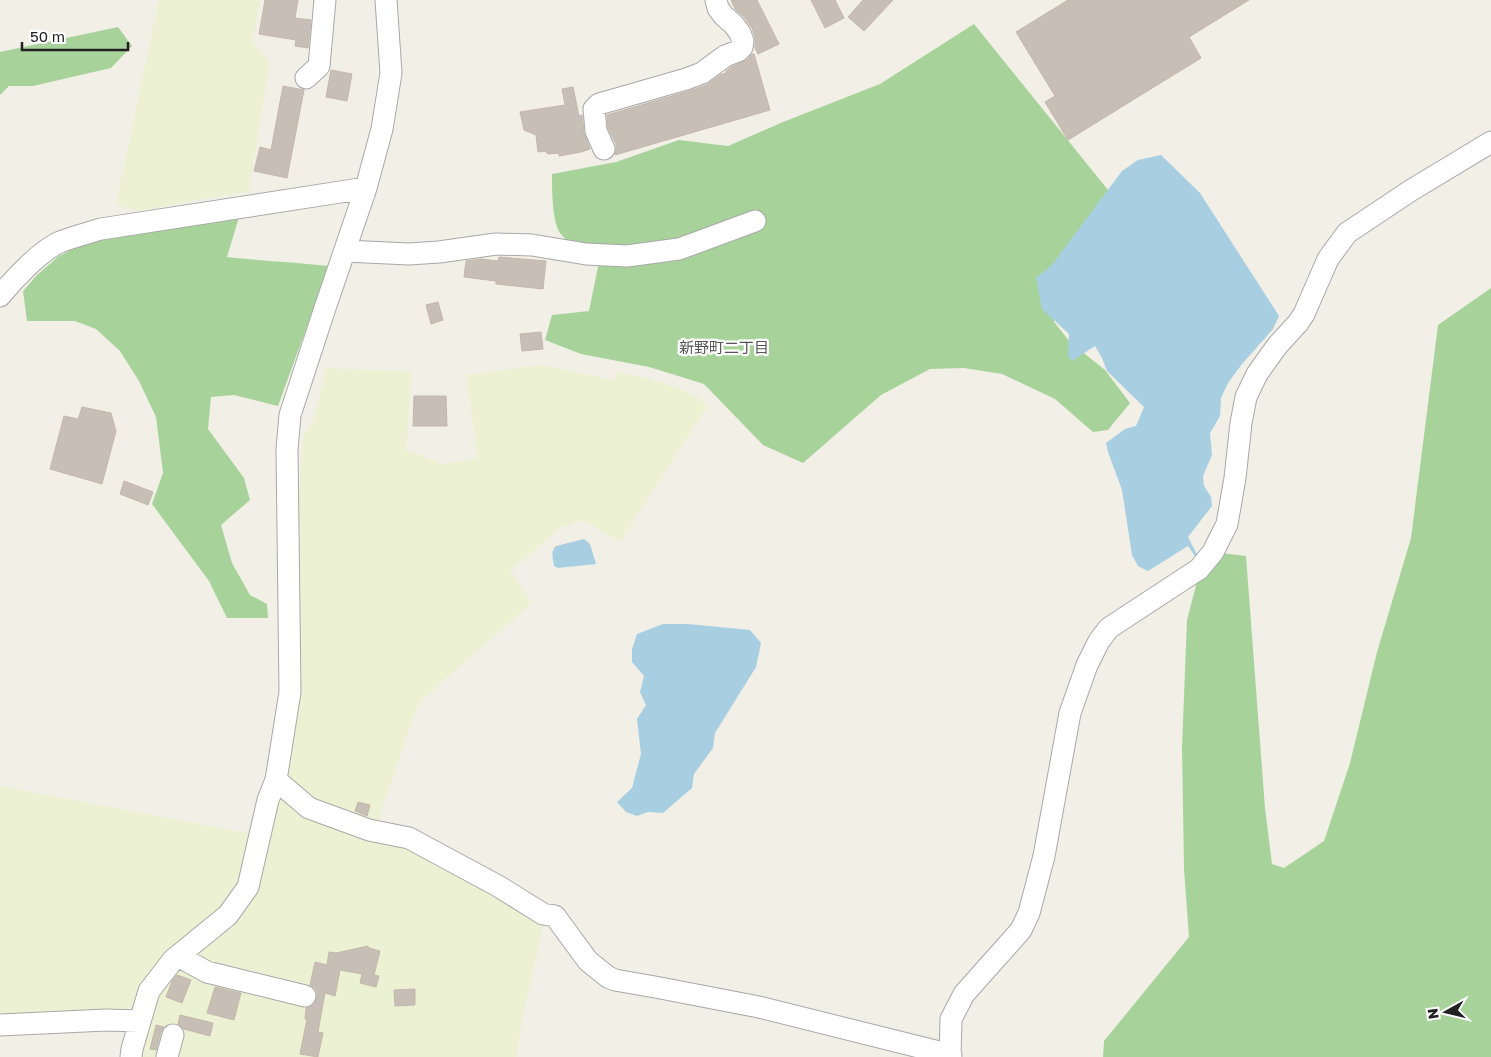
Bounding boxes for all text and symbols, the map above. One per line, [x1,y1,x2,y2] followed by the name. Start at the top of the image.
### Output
[22,20,129,52] scale bar
[30,27,65,45] text: 50 m
[679,338,769,356] district label: 新野町二丁目
[1421,987,1471,1037] north arrow
[1423,1007,1442,1020] text: N

